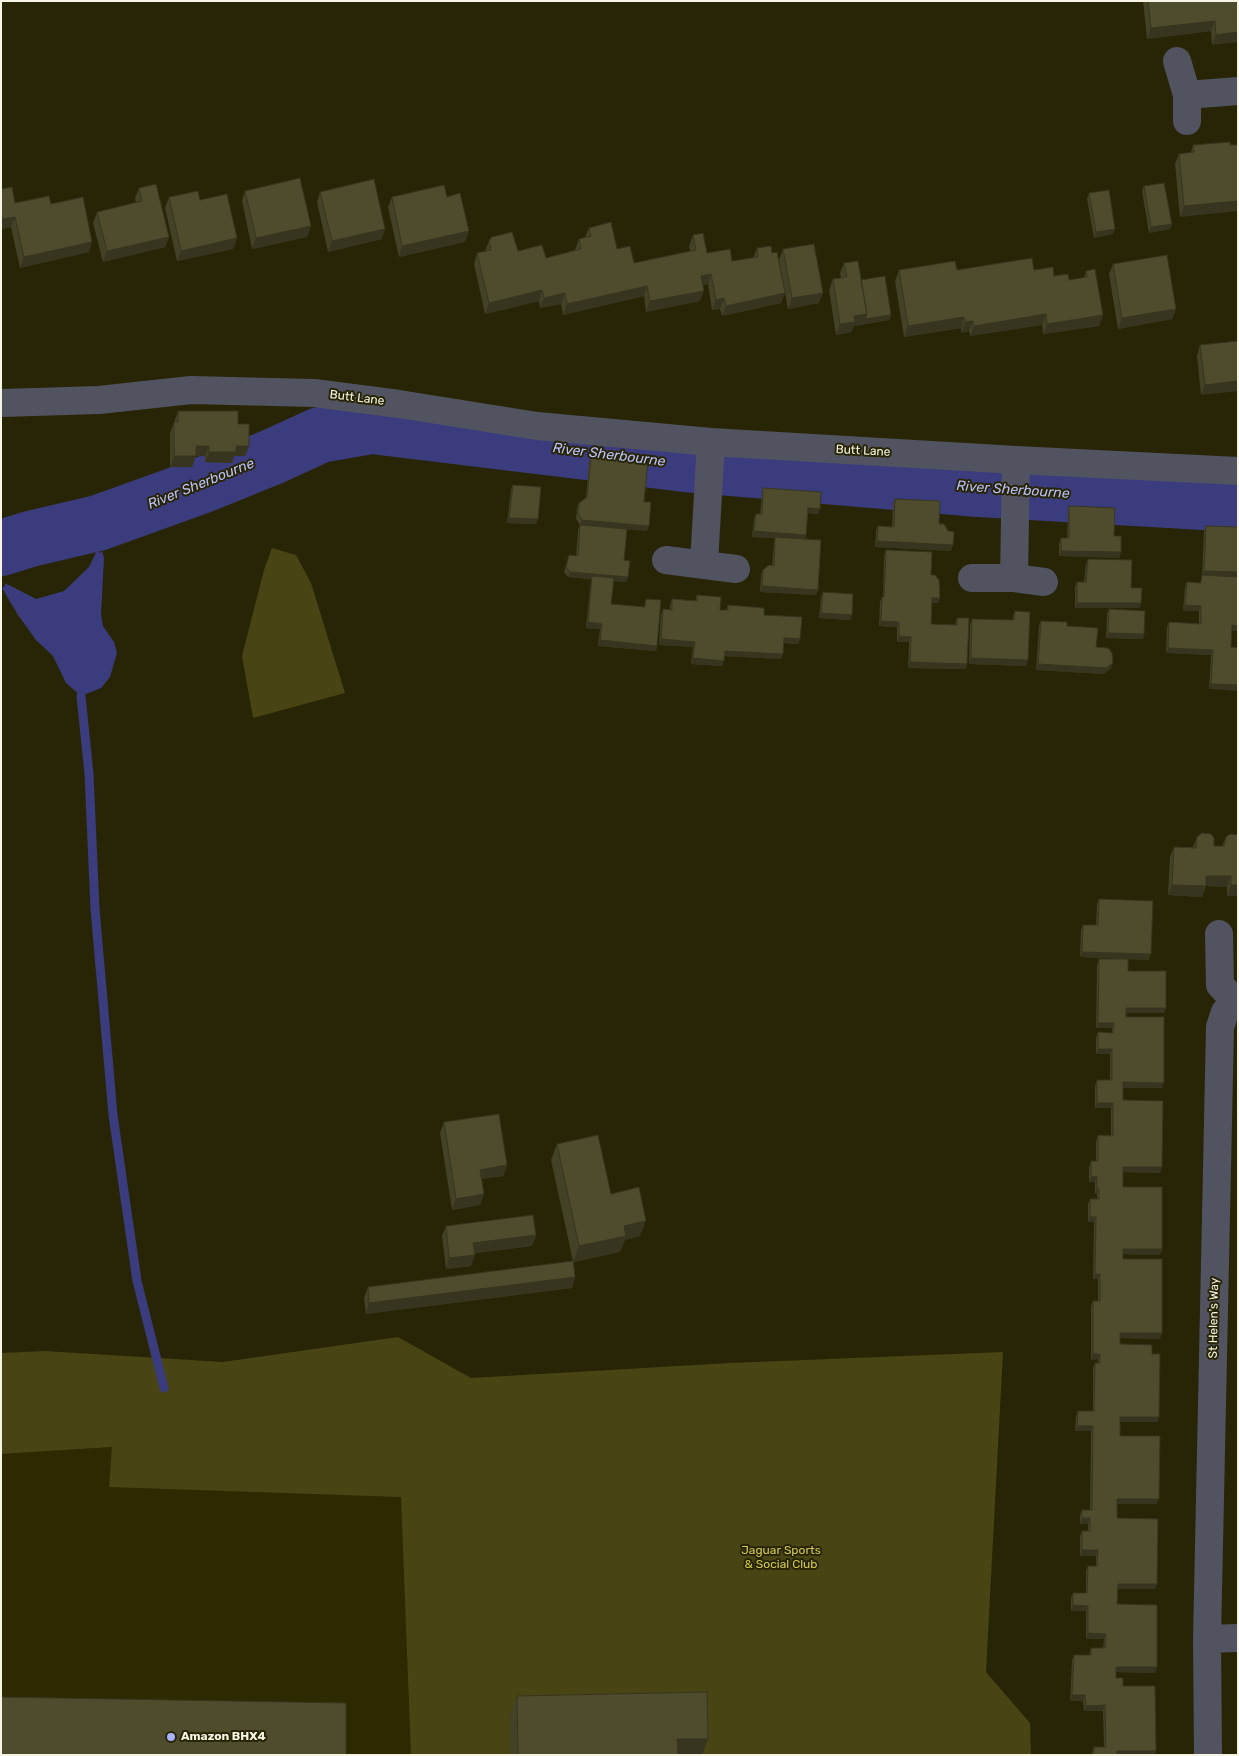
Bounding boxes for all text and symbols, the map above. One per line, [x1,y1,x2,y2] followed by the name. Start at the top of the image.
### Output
[329,388,385,408] street label: Butt Lane
[552,440,666,470] water label: River Sherbourne
[835,442,891,460] street label: Butt Lane
[145,455,257,513] water label: River Sherbourne
[956,478,1070,502] water label: River Sherbourne
[1206,1277,1222,1359] street label: St Helen's Way
[741,1544,821,1572] park label: Jaguar Sports & Social Club
[181,1730,266,1744] place label: Amazon BHX4
[165,1731,177,1743] marker: Amazon BHX4

